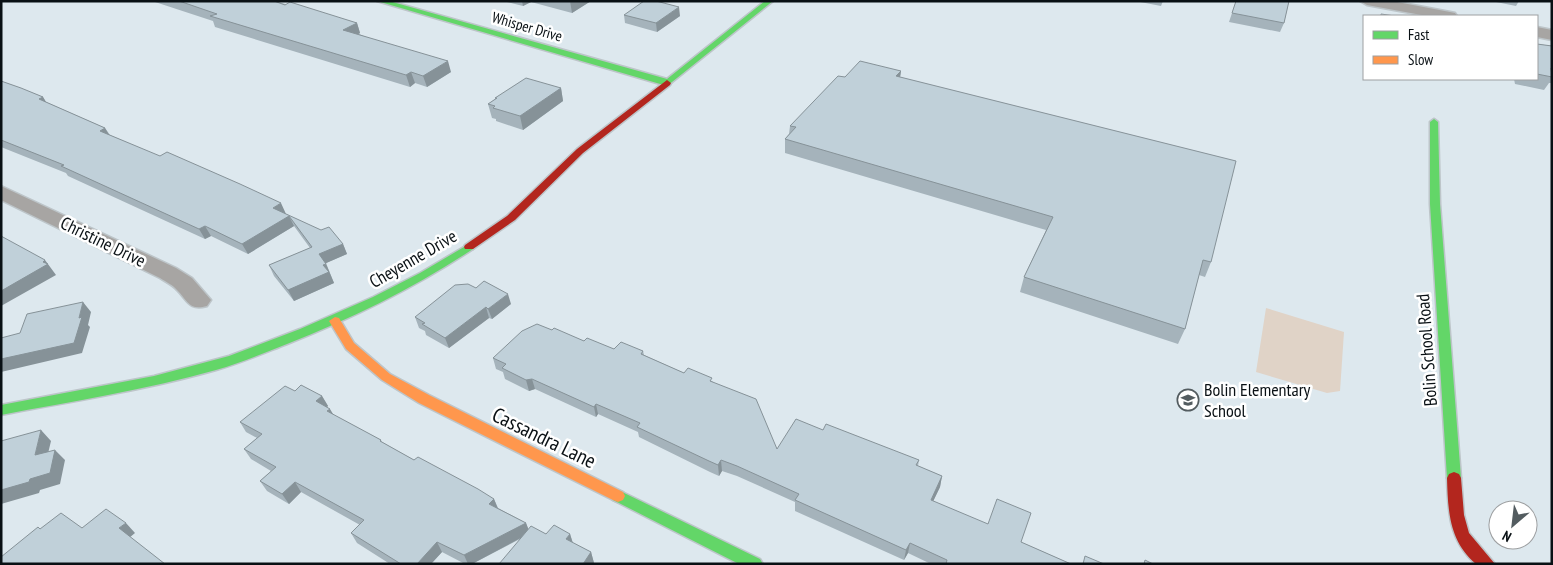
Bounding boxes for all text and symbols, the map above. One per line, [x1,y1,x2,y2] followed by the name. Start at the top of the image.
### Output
[490,7,564,46] street label: Whisper Drive
[1363,15,1538,80] legend
[1408,25,1429,44] text: Fast
[1408,50,1433,69] text: Slow
[57,211,150,272] street label: Christine Drive
[365,224,461,293] street label: Cheyenne Drive
[1411,293,1442,407] street label: Bolin School Road
[1204,378,1311,422] place label: Bolin Elementary School
[1176,388,1200,412] school or university icon: Bolin Elementary School
[488,401,600,474] street label: Cassandra Lane
[1488,500,1538,550] north arrow
[1499,527,1514,546] text: N

